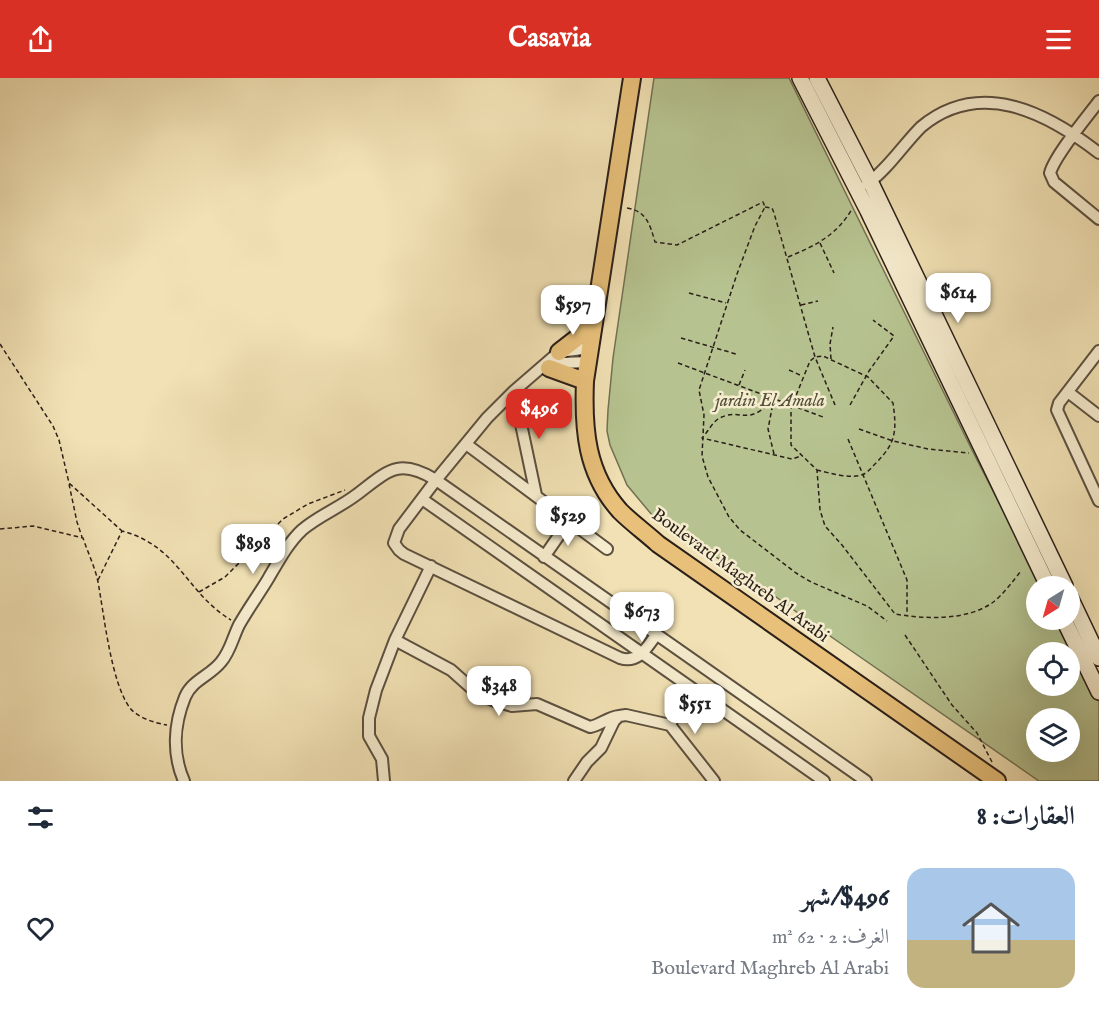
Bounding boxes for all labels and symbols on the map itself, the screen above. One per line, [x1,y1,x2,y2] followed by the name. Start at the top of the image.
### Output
[922,273,994,324] pin: $614
[537,285,609,336] pin: $597
[503,389,575,440] pin: $496
[711,390,825,413] park label: jardin El Amala
[532,496,604,547] pin: $529
[647,504,834,648] street label: Boulevard Maghreb Al Arabi
[217,524,289,575] pin: $898
[1026,576,1080,630] north arrow
[606,592,678,643] pin: $673
[463,666,535,717] pin: $348
[659,684,731,735] pin: $551

